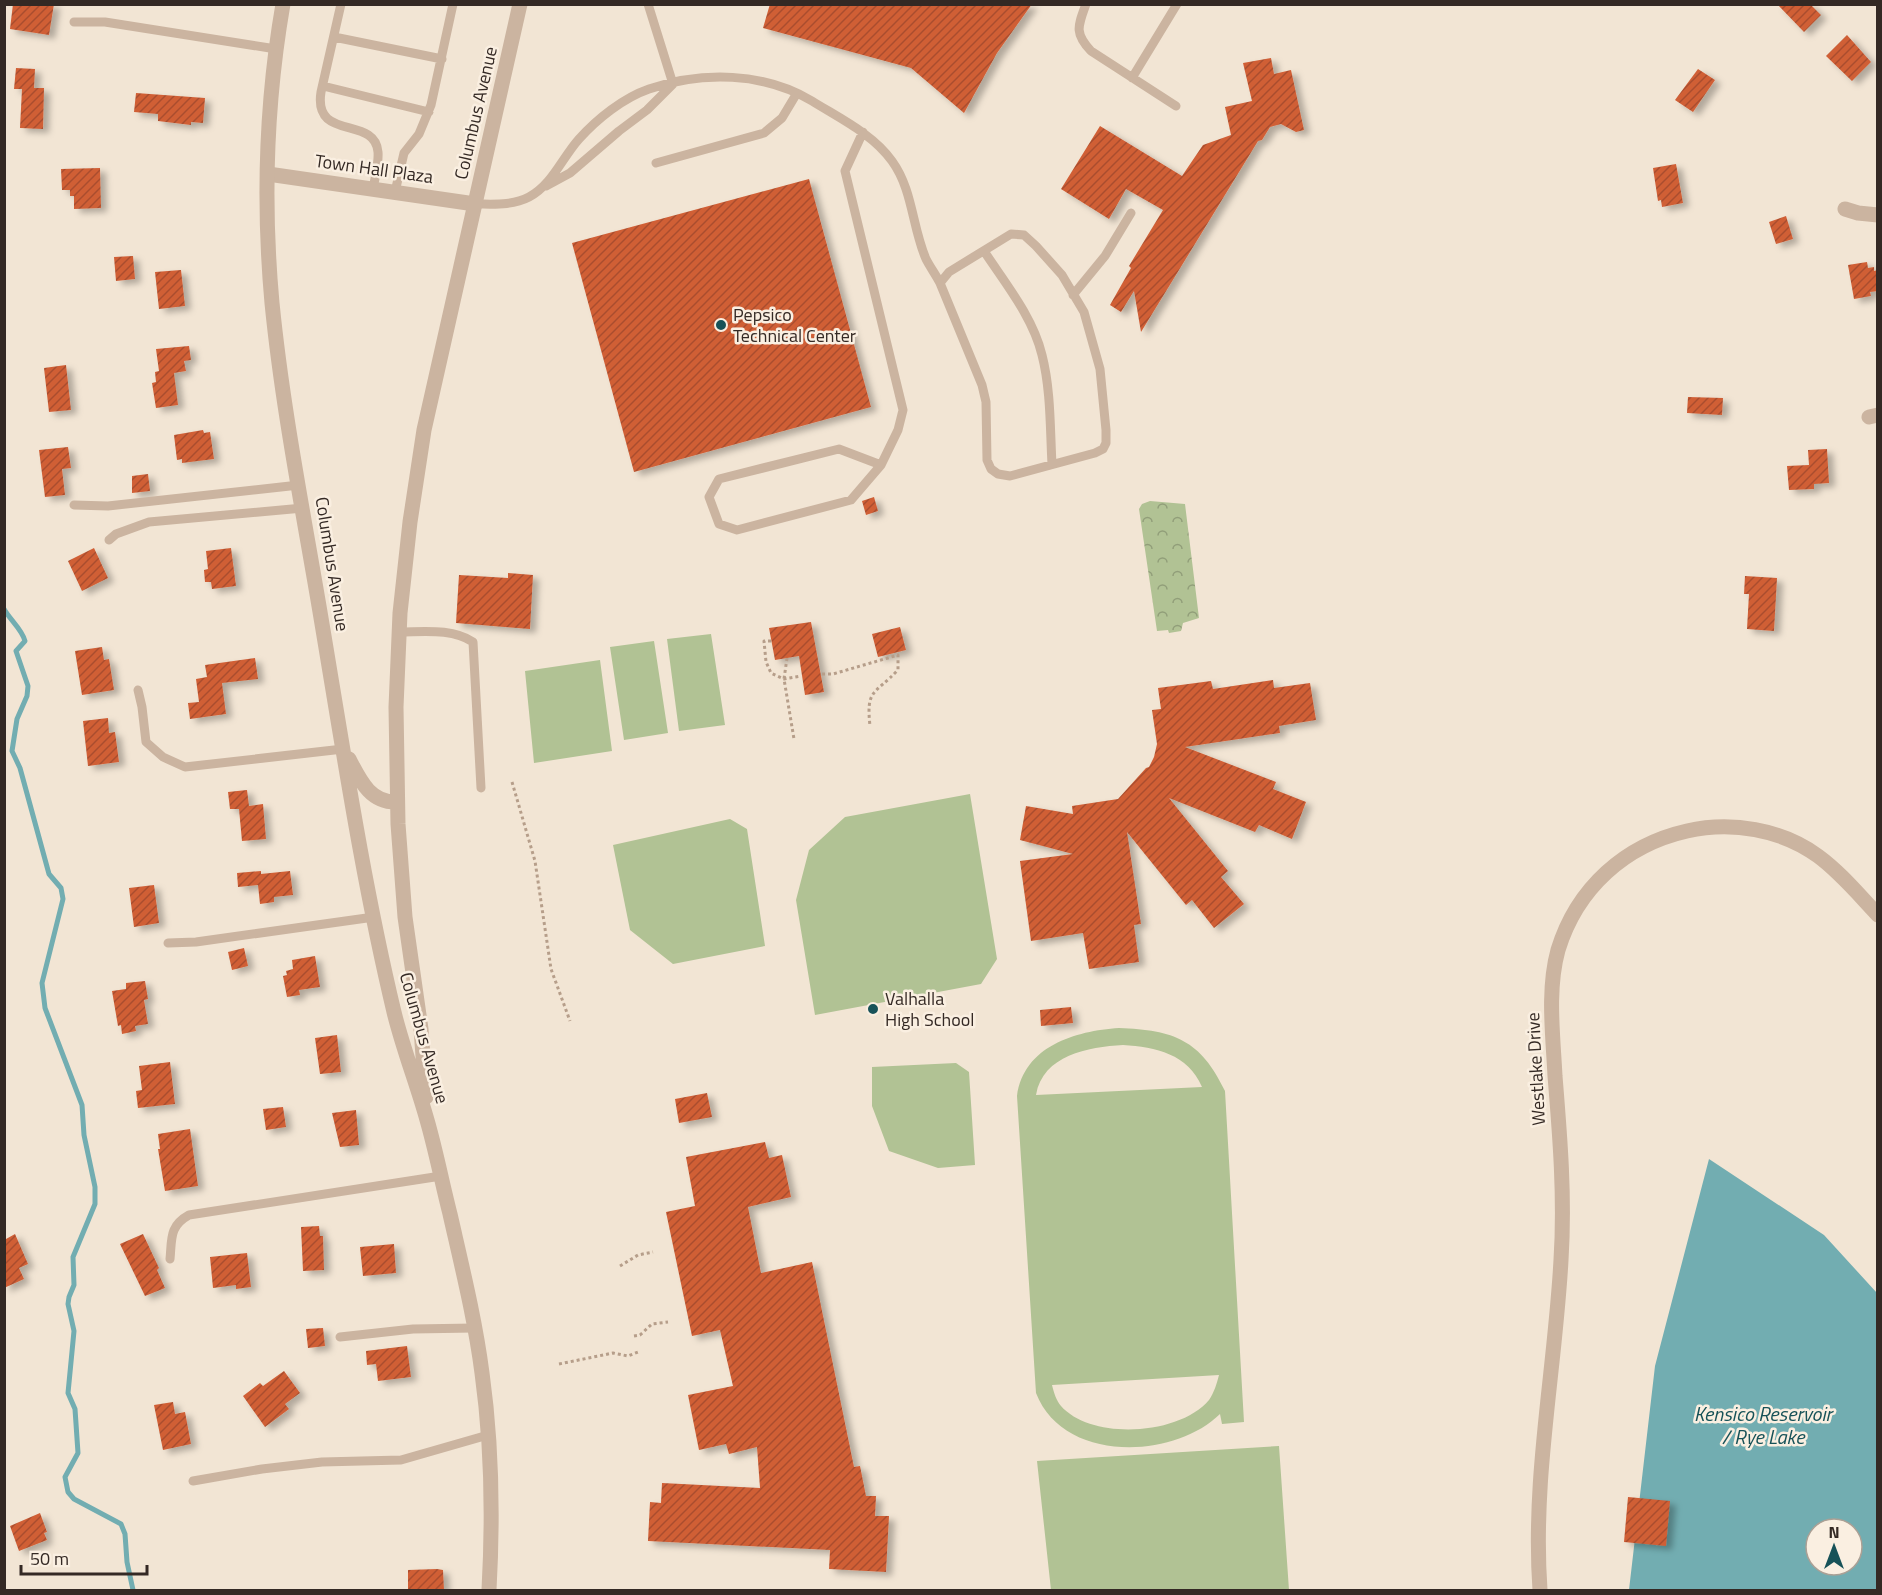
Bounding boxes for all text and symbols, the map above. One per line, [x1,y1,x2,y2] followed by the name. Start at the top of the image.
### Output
[447,44,504,182] street label: Columbus Avenue
[313,147,435,190] street label: Town Hall Plaza
[733,301,856,349] place label: Pepsico Technical Center
[714,318,728,332] marker: Pepsico Technical Center
[309,495,356,633] street label: Columbus Avenue
[393,969,456,1107] street label: Columbus Avenue
[885,985,974,1033] place label: Valhalla High School
[866,1002,880,1016] marker: Valhalla High School
[1519,1012,1552,1126] street label: Westlake Drive
[1694,1398,1835,1452] water label: Kensico Reservoir / Rye Lake
[1804,1517,1864,1577] north arrow
[1828,1520,1840,1544] text: N
[21,1538,147,1576] scale bar
[30,1545,69,1572] text: 50 m

